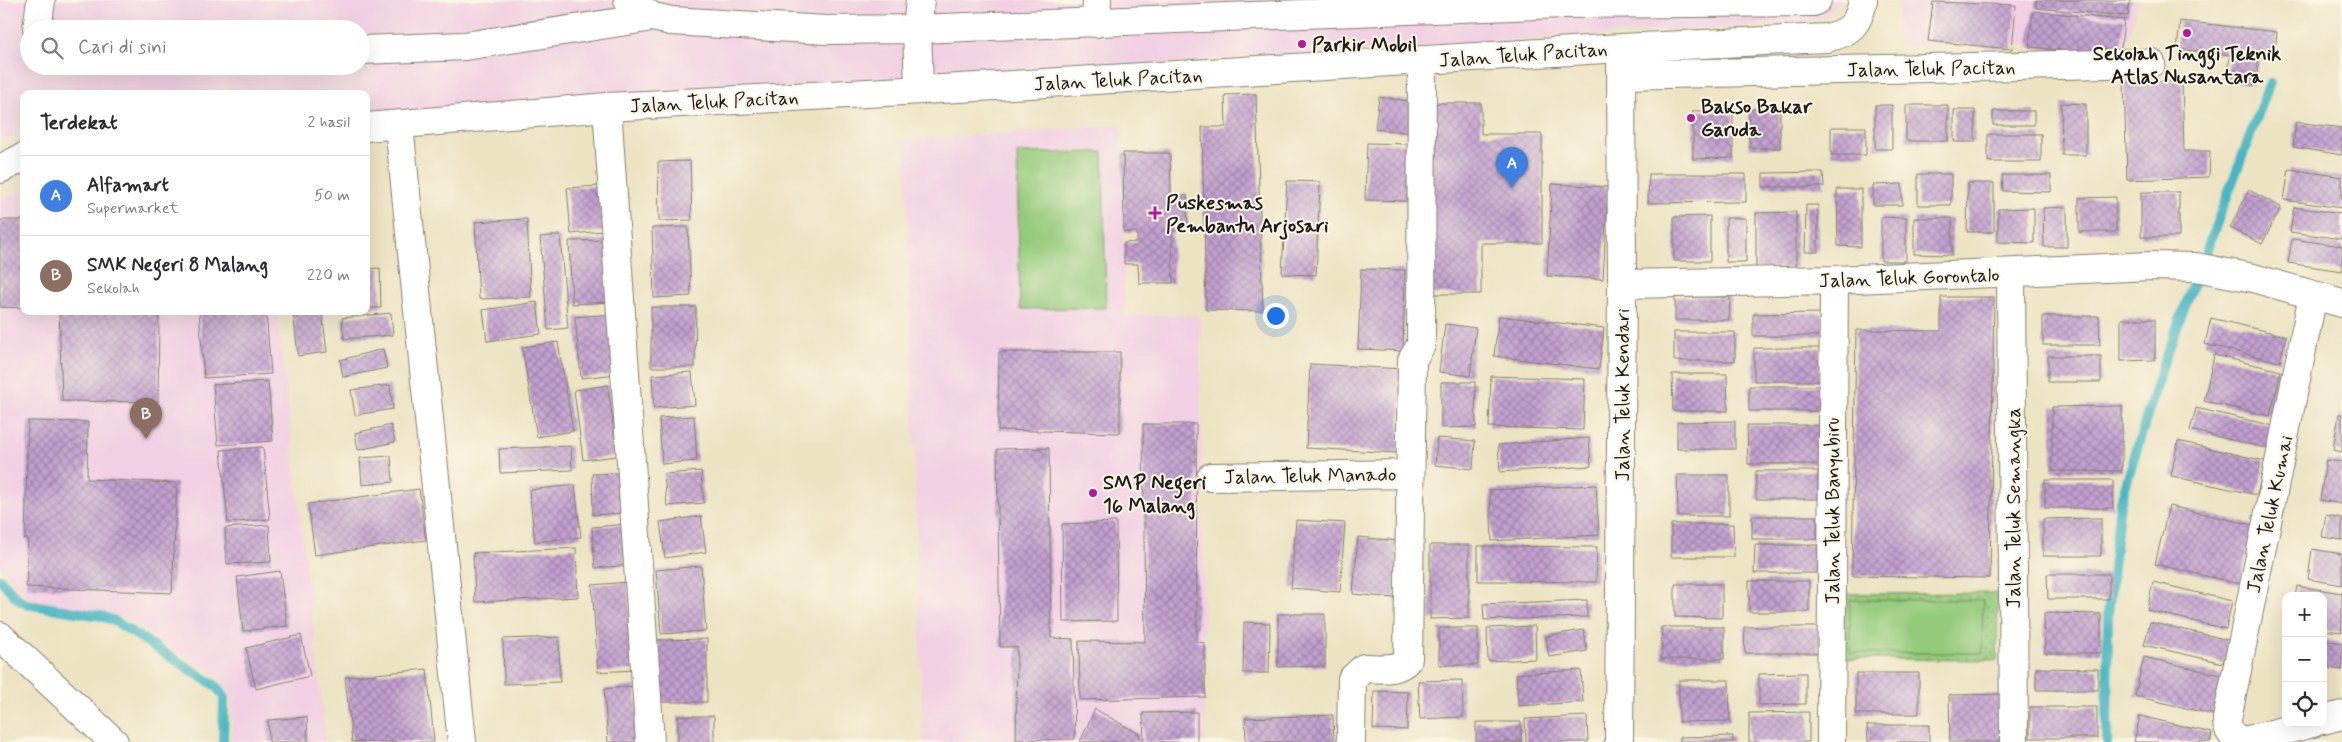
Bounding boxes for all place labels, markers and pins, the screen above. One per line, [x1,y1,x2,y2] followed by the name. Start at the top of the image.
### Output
[2181,27,2193,39] marker: Sekolah Tinggi Teknik Atlas Nusantara
[1312,32,1417,59] place label: Parkir Mobil
[1296,38,1308,50] marker: Parkir Mobil
[2093,41,2281,91] place label: Sekolah Tinggi Teknik Atlas Nusantara
[1701,94,1813,144] place label: Bakso Bakar Garuda
[1685,112,1697,124] marker: Bakso Bakar Garuda
[1496,147,1528,188] pin: A
[1166,190,1329,240] place label: Puskesmas Pembantu Arjosari
[1148,206,1162,220] marker: Puskesmas Pembantu Arjosari
[130,398,162,439] pin: B
[1103,470,1207,520] place label: SMP Negeri 16 Malang
[1087,487,1099,499] marker: SMP Negeri 16 Malang

